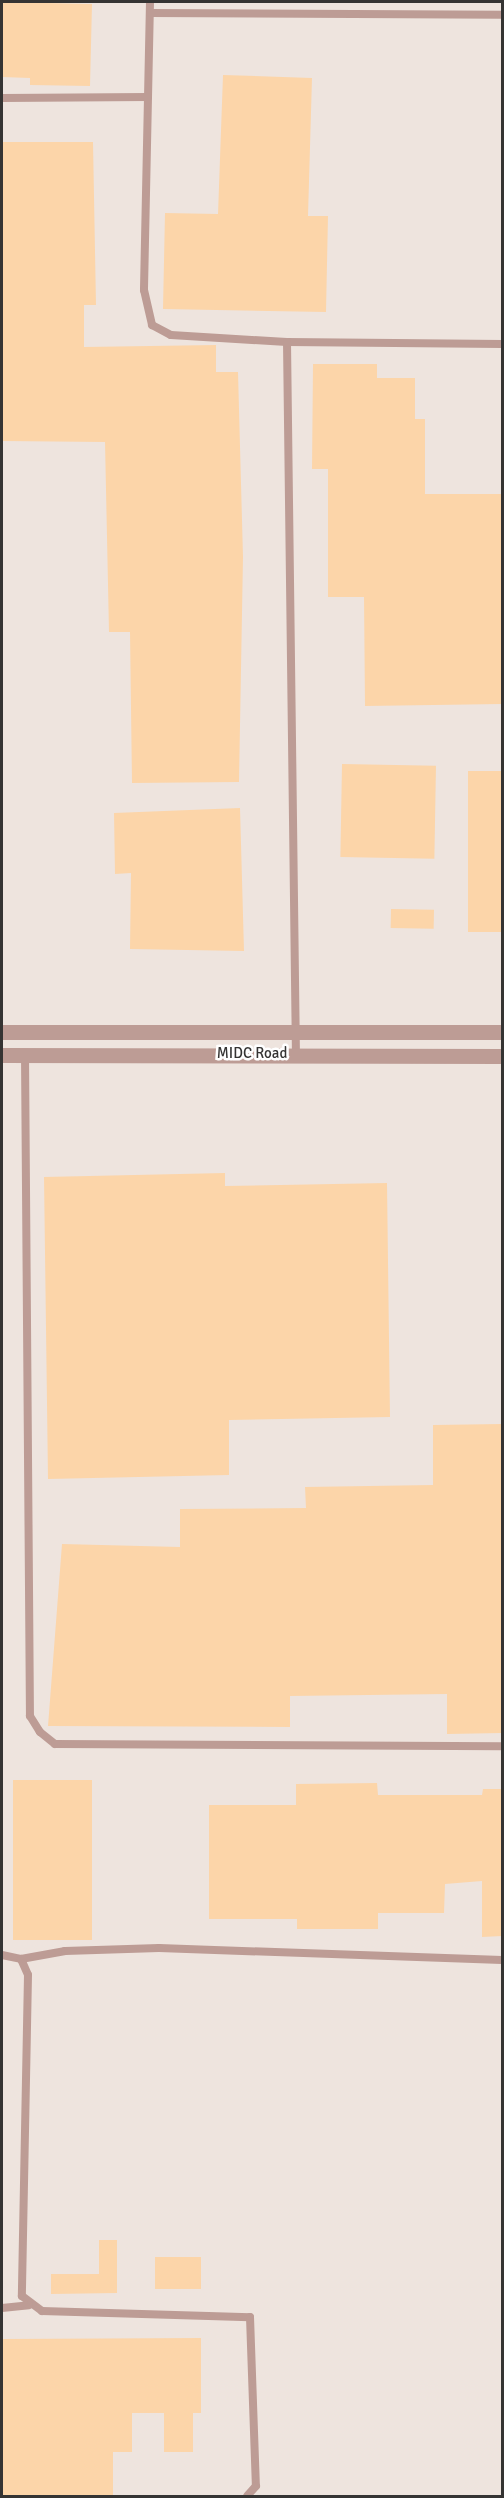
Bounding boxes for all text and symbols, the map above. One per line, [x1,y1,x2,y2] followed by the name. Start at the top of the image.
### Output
[217,1045,287,1063] street label: MIDC Road

